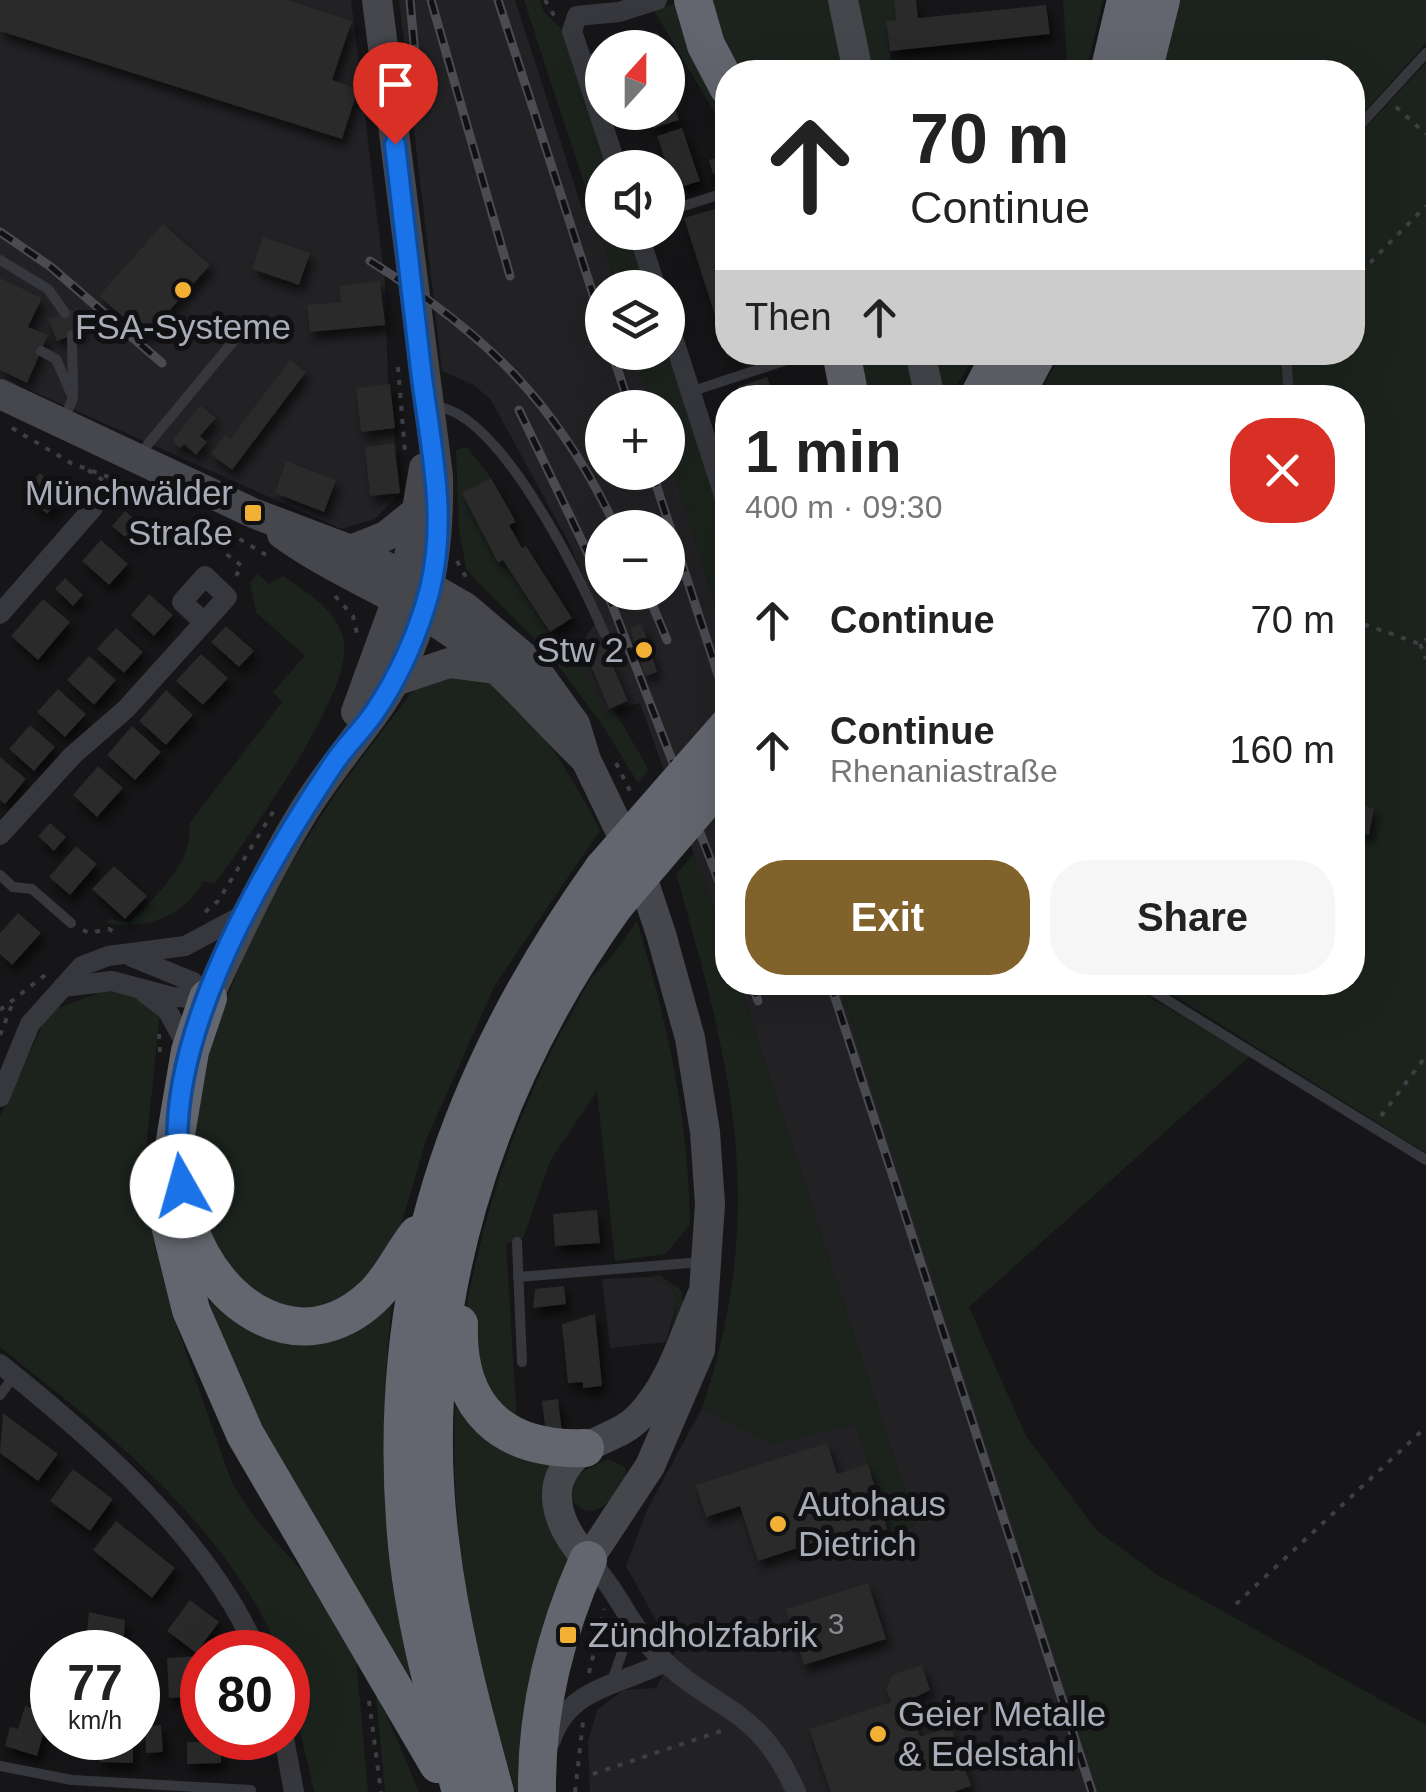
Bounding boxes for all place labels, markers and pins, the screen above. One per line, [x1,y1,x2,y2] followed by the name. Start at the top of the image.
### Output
[353,42,438,145] pin
[172,279,194,301] marker: FSA-Systeme
[75,307,291,346] place label: FSA-Systeme
[25,473,233,552] place label: Münchwälder Straße
[242,502,264,524] marker: Münchwälder Straße
[536,630,624,669] place label: Stw 2
[633,639,655,661] marker: Stw 2
[798,1484,946,1563] place label: Autohaus Dietrich
[767,1513,789,1535] marker: Autohaus Dietrich
[588,1615,818,1654] place label: Zündholzfabrik
[557,1624,579,1646] marker: Zündholzfabrik
[898,1694,1106,1773] place label: Geier Metalle & Edelstahl
[867,1723,889,1745] marker: Geier Metalle & Edelstahl

